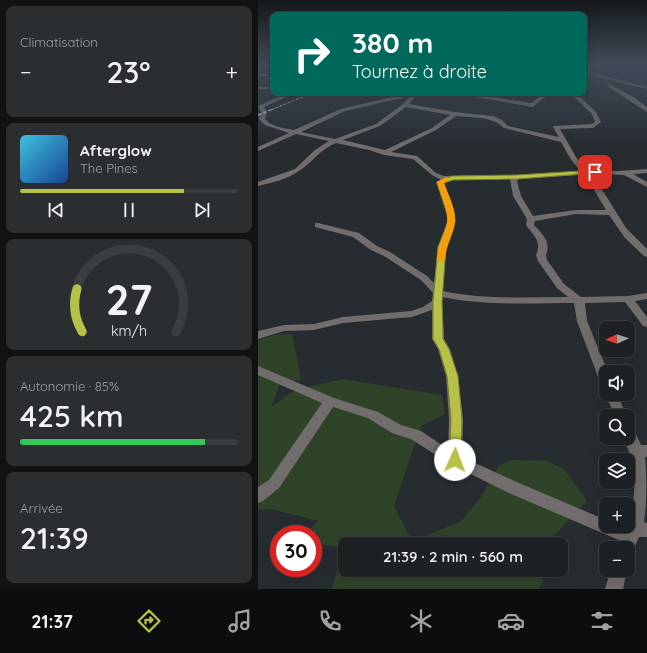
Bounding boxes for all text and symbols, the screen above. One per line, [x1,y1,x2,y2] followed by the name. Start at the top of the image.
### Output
[352,25,433,60] text: 380 m
[286,28,338,80] icon: right
[20,34,98,50] text: Climatisation
[106,53,151,91] text: 23°
[20,58,31,86] text: −
[226,58,238,86] text: +
[352,60,487,83] text: Tournez à droite
[80,141,152,160] text: Afterglow
[578,155,612,189] pin
[80,160,138,176] text: The Pines
[584,161,606,183] icon: arrive
[45,199,67,221] icon: previous
[118,199,140,221] icon: pause
[191,199,213,221] icon: next
[106,273,152,325] text: 27
[599,321,635,357] north arrow
[599,321,635,577] map controls
[111,322,147,340] text: km/h
[599,365,635,401] button: sound
[20,378,119,394] text: Autonomie · 85%
[20,397,124,435] text: 425 km
[599,409,635,445] button: search
[434,439,476,481] position arrow
[599,453,635,489] button: layers
[599,497,635,533] button: +
[20,500,63,516] text: Arrivée
[20,519,89,557] text: 21:39
[270,525,322,577] speed limit sign: 30
[599,541,635,577] button: −
[383,547,523,566] text: 21:39 · 2 min · 560 m
[135,607,163,635] icon: directions
[226,607,254,635] icon: music
[316,607,344,635] icon: phone
[407,607,435,635] icon: climate
[497,607,525,635] icon: car
[588,607,616,635] icon: filters
[31,610,73,633] text: 21:37

